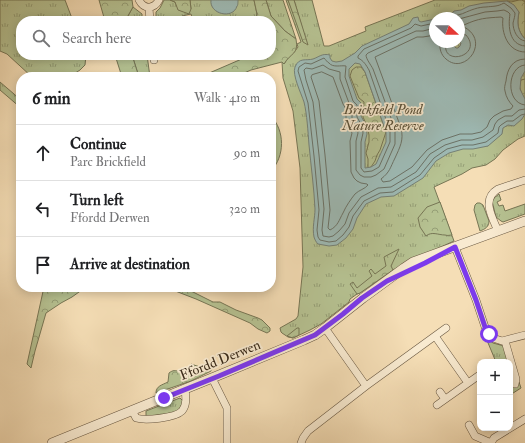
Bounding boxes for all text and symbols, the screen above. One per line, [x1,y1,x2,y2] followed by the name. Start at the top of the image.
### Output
[429,12,465,48] north arrow
[16,16,276,60] search box
[30,27,52,49] icon: search
[62,29,131,48] text: Search here
[32,88,71,109] text: 6 min
[194,90,260,106] text: Walk · 410 m
[341,101,424,134] park label: Brickfield Pond Nature Reserve
[70,135,126,154] text: Continue
[32,142,54,164] icon: ahead
[234,145,260,161] text: 90 m
[70,154,146,170] text: Parc Brickfield
[70,191,124,210] text: Turn left
[32,198,54,220] icon: left
[229,201,260,217] text: 320 m
[70,210,150,226] text: Ffordd Derwen
[32,254,54,276] icon: arrive
[70,255,190,274] text: Arrive at destination
[480,325,498,343] route start
[177,336,263,384] street label: Ffordd Derwen
[477,359,513,431] map controls
[477,359,513,395] button: +
[155,389,173,407] route end
[477,395,513,431] button: −

